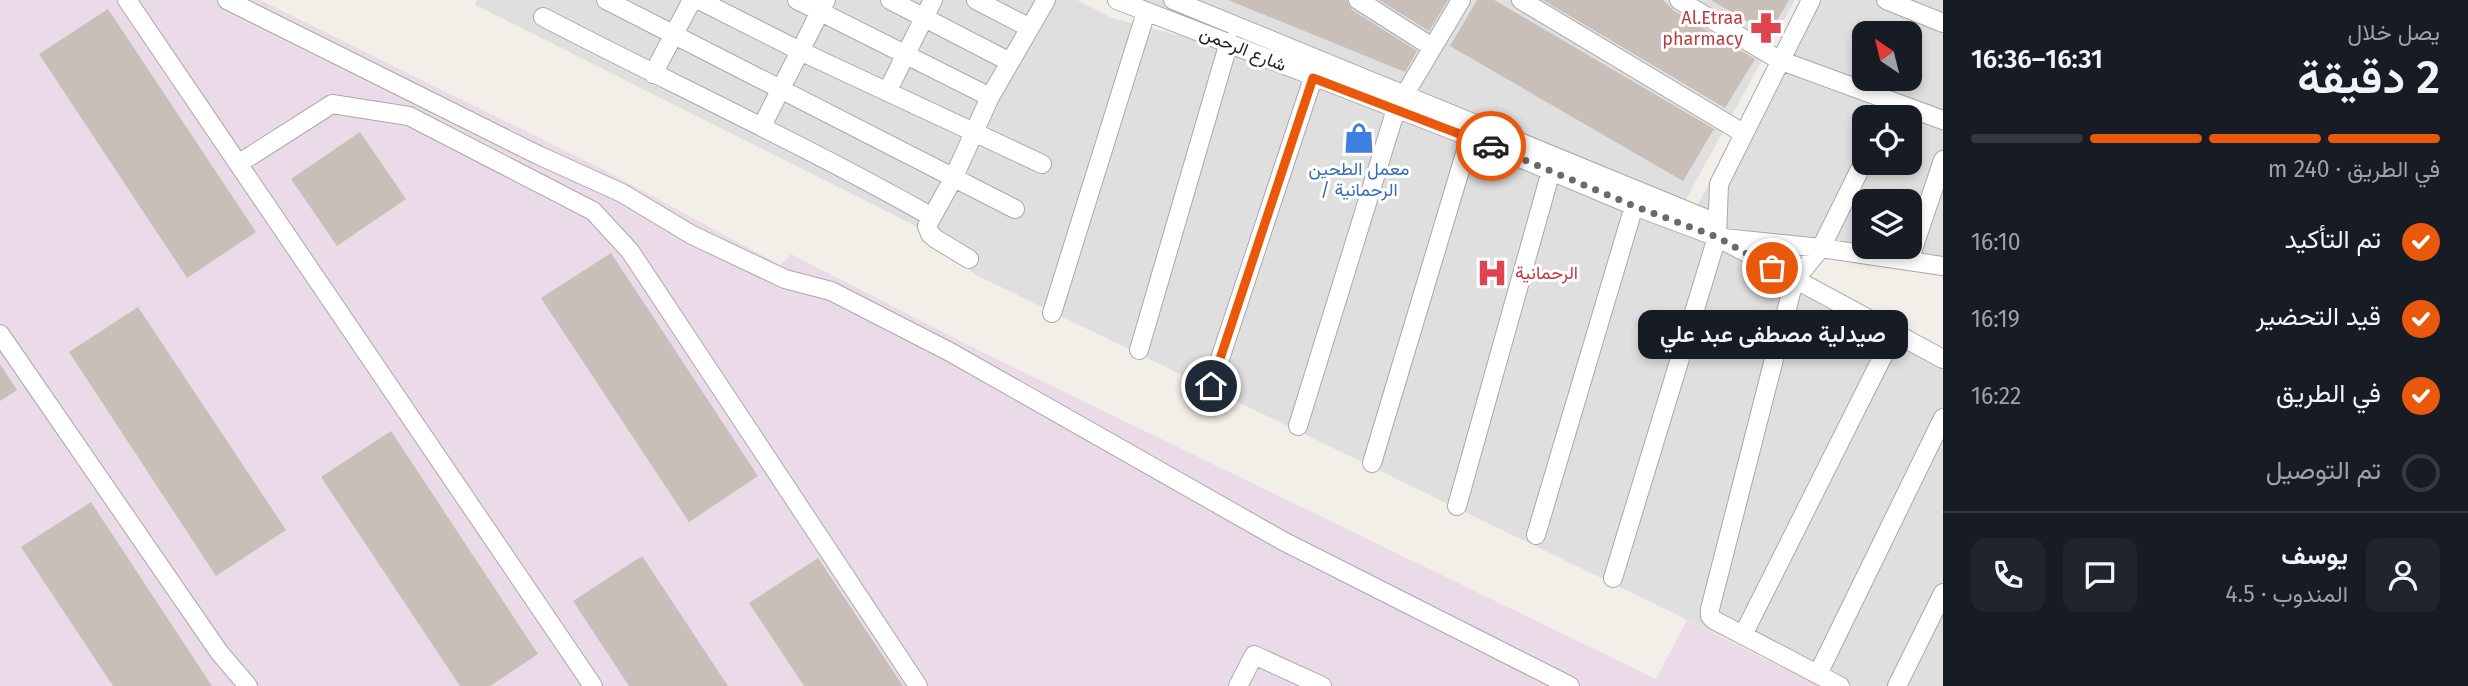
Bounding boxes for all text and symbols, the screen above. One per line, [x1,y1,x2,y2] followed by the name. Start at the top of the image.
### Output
[1662,7,1743,50] place label: Al.Etraa pharmacy
[1749,11,1783,45] pharmacy icon: Al.Etraa pharmacy
[2348,18,2440,46] text: يصل خلال
[1852,21,1922,91] north arrow
[1852,21,1922,259] map controls
[1196,22,1289,77] street label: شارع الرحمن
[1971,44,2103,75] text: 16:31–16:36
[2297,50,2440,105] text: 2 دقيقة
[1852,105,1922,175] button: locate
[1456,111,1526,181] courier
[1342,121,1376,155] shop icon: معمل الطحين / الرحمانية
[1472,127,1510,165] icon: car
[2268,155,2440,183] text: في الطريق · 240 m
[1309,158,1409,201] place label: معمل الطحين / الرحمانية
[1852,189,1922,259] button: layers
[2402,223,2440,261] icon: check
[2285,224,2381,255] text: تم التأكيد
[1971,228,2021,256] text: 16:10
[1742,238,1802,298] pin
[1753,249,1791,287] icon: bag
[1475,256,1509,290] hospital icon: الرحمانية
[1515,262,1578,284] place label: الرحمانية
[2402,300,2440,338] icon: check
[2256,301,2381,332] text: قيد التحضير
[1971,305,2020,333] text: 16:19
[1637,310,1907,359] callout: صيدلية مصطفى عبد علي
[1660,320,1886,348] text: صيدلية مصطفى عبد علي
[1181,356,1241,416] pin
[1192,367,1230,405] icon: home
[2402,377,2440,415] icon: check
[2276,378,2381,409] text: في الطريق
[1971,382,2022,410] text: 16:22
[2266,455,2381,486] text: تم التوصيل
[1971,538,2045,612] button: phone
[2063,538,2137,612] button: chat
[2366,538,2440,612] button: person
[2281,540,2348,571] text: يوسف
[2225,580,2348,608] text: المندوب · 4.5

